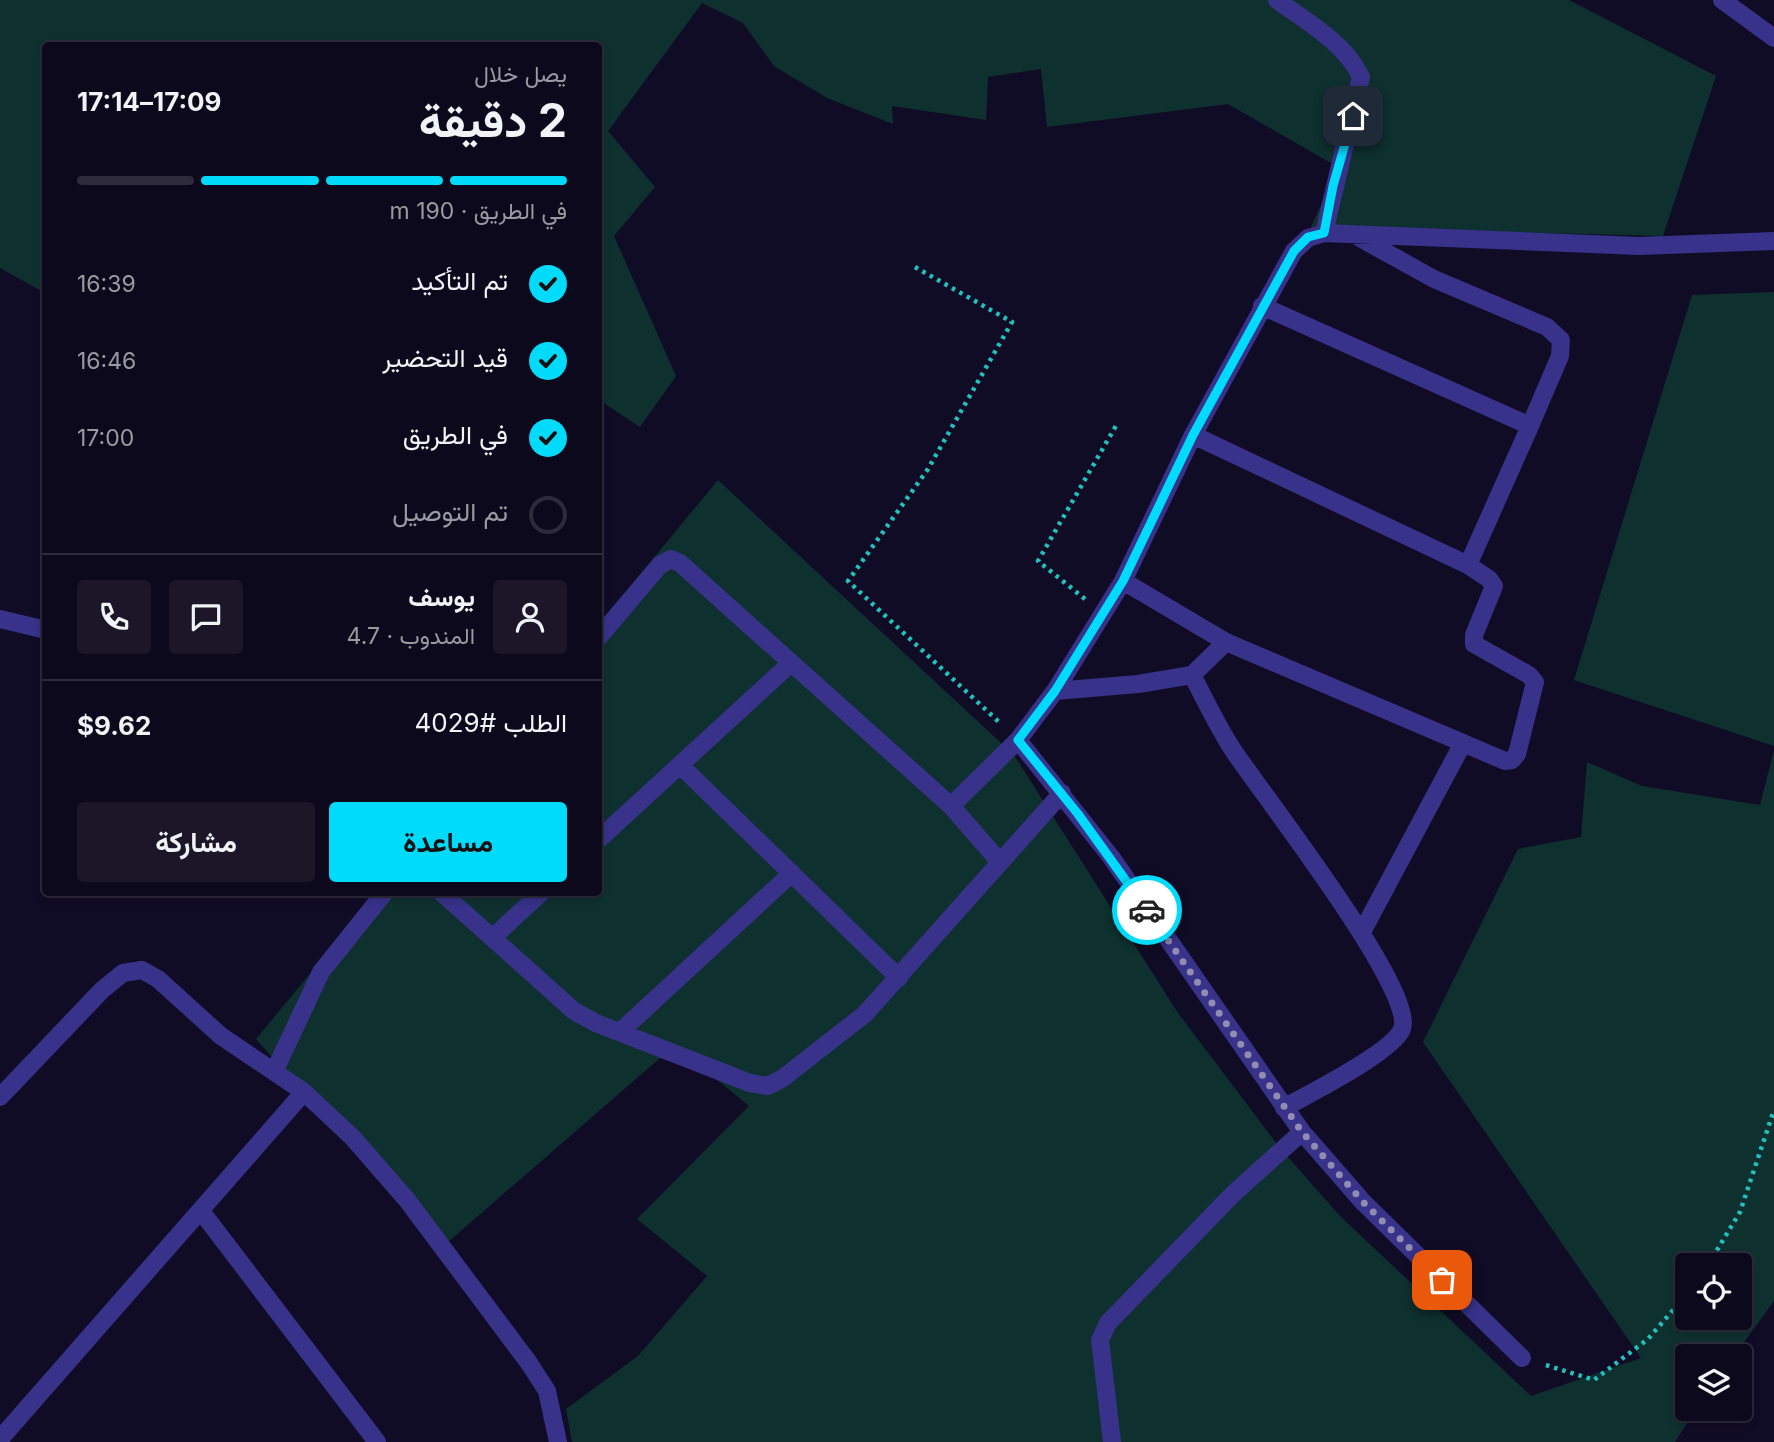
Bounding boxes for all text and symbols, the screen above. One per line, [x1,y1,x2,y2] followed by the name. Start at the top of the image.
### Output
[474,60,567,88] text: يصل خلال
[77,86,222,117] text: 17:09–17:14
[1323,86,1383,146] pin
[419,92,567,148] text: 2 دقيقة
[1334,97,1372,135] icon: home
[390,197,567,225] text: في الطريق · 190 m
[411,265,508,296] text: تم التأكيد
[529,265,567,303] icon: check
[77,270,136,298] text: 16:39
[382,342,508,373] text: قيد التحضير
[529,342,567,380] icon: check
[77,347,136,375] text: 16:46
[403,419,508,450] text: في الطريق
[529,419,567,457] icon: check
[77,424,134,452] text: 17:00
[392,496,508,527] text: تم التوصيل
[77,580,151,654] button: phone
[169,580,243,654] button: chat
[493,580,567,654] button: person
[408,581,475,612] text: يوسف
[347,622,475,650] text: المندوب · 4.7
[415,707,567,738] text: الطلب #4029
[77,710,151,741] text: $9.62
[77,802,315,882] button: مشاركة
[329,802,567,882] button: مساعدة
[1112,875,1182,945] courier
[1128,891,1166,929] icon: car
[1412,1250,1472,1310] pin
[1675,1253,1752,1421] map controls
[1675,1253,1752,1330] button: locate
[1423,1261,1461,1299] icon: bag
[1675,1344,1752,1421] button: layers

